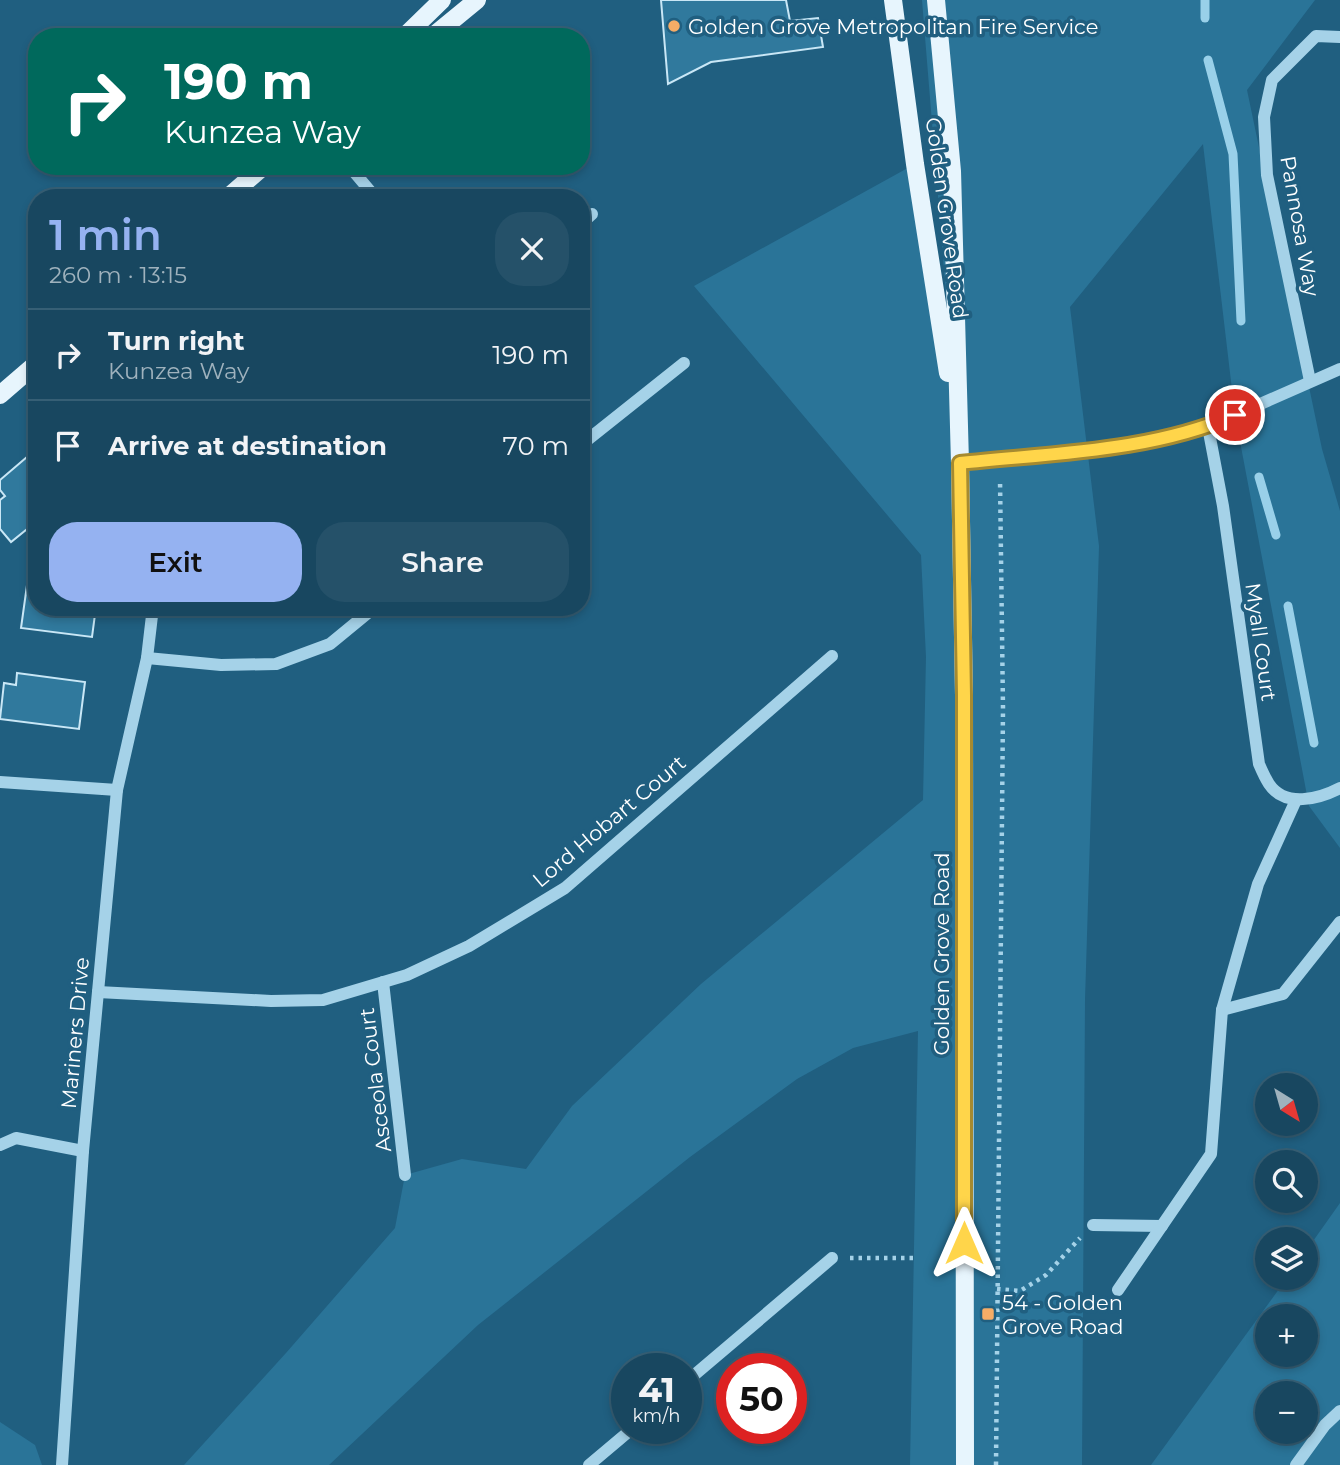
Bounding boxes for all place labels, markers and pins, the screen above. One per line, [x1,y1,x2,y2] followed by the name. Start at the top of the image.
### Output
[688,14,1098,39] place label: Golden Grove Metropolitan Fire Service
[666,18,682,34] marker: Golden Grove Metropolitan Fire Service
[1205,385,1265,445] pin
[1002,1290,1123,1339] place label: 54 - Golden Grove Road
[980,1306,996,1322] marker: 54 - Golden Grove Road

